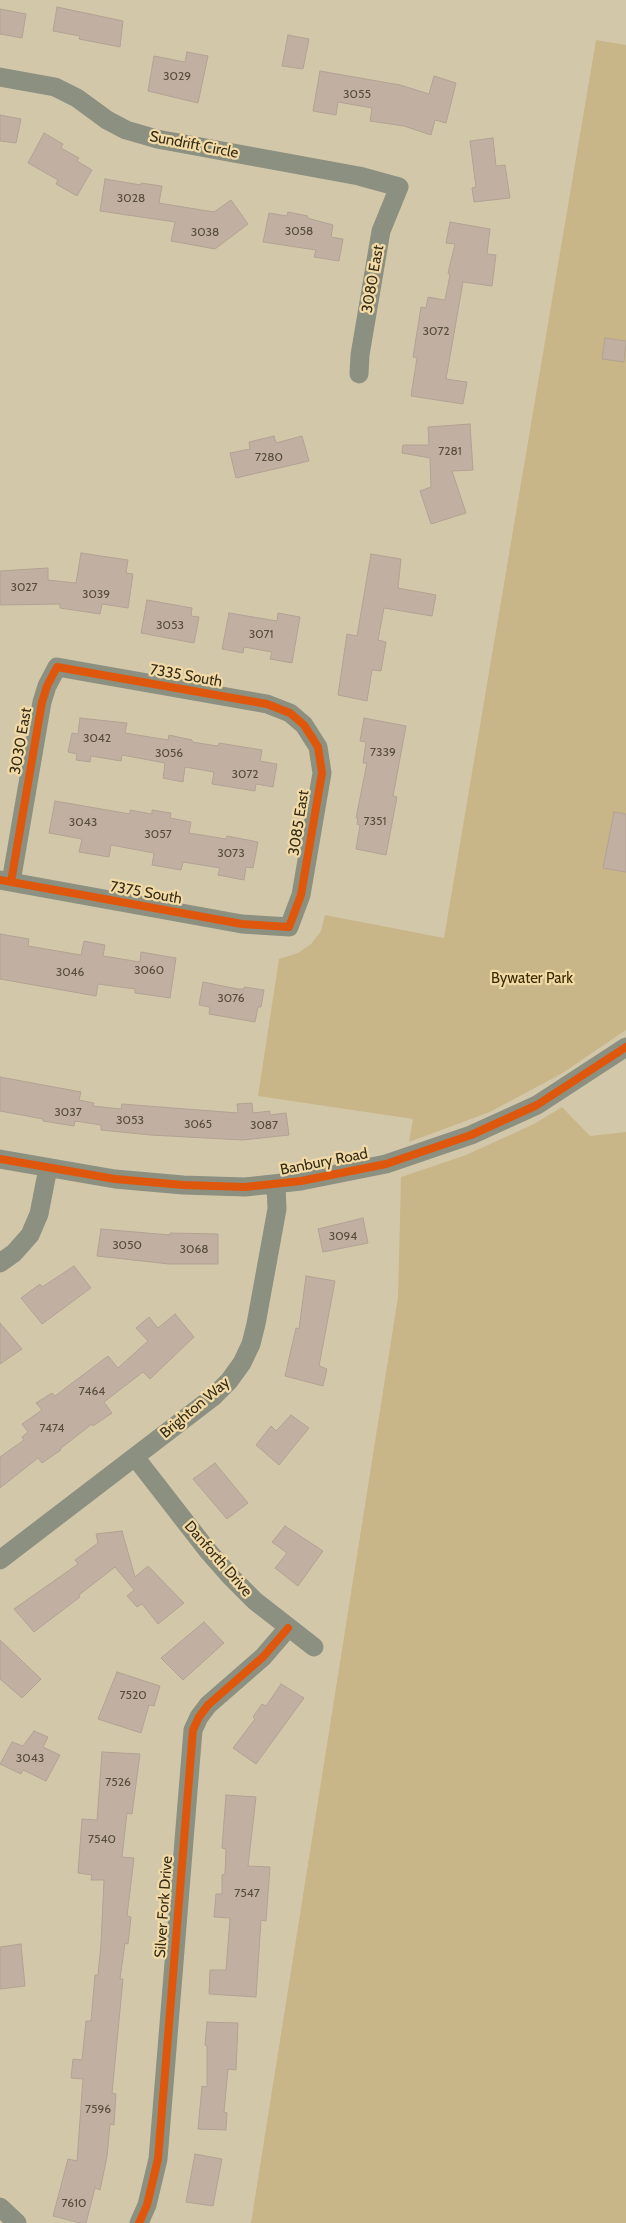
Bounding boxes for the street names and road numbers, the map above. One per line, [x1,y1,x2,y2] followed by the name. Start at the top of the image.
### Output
[148,128,240,162] street label: Sundrift Circle
[358,244,388,314] street label: 3080 East
[148,661,224,691] street label: 7335 South
[6,706,36,776] street label: 3030 East
[285,789,313,857] street label: 3085 East
[109,878,183,908] street label: 7375 South
[279,1145,369,1179] street label: Banbury Road
[157,1374,233,1442] street label: Brighton Way
[180,1518,256,1600] street label: Danforth Drive
[151,1855,177,1959] street label: Silver Fork Drive

